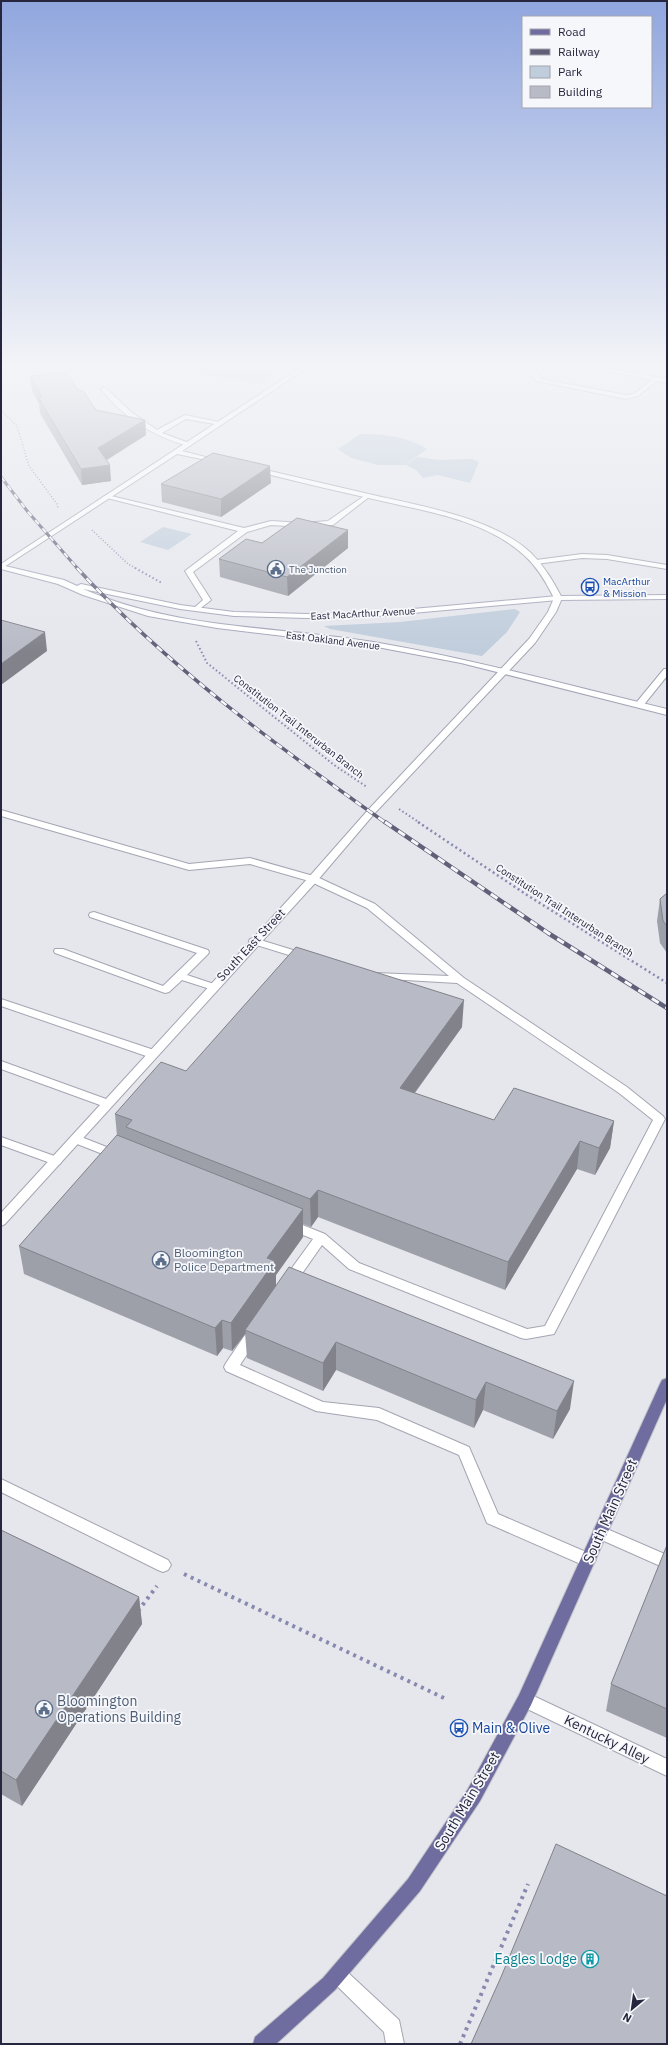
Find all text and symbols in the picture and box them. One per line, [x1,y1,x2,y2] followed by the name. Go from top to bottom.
[522,16,652,108] legend
[558,24,586,39] text: Road
[558,44,600,59] text: Railway
[558,64,583,79] text: Park
[558,84,603,99] text: Building
[266,559,286,579] public building icon: The Junction
[289,563,347,576] place label: The Junction
[603,575,651,600] place label: MacArthur & Mission
[580,577,600,597] bus stop icon: MacArthur & Mission
[310,604,416,623] street label: East MacArthur Avenue
[285,628,381,653] street label: East Oakland Avenue
[231,671,366,781] street label: Constitution Trail Interurban Branch
[493,861,636,960] street label: Constitution Trail Interurban Branch
[213,905,288,984] street label: South East Street
[174,1245,274,1274] place label: Bloomington Police Department
[151,1250,171,1270] public building icon: Bloomington Police Department
[579,1456,641,1566] street label: South Main Street
[57,1692,182,1726] place label: Bloomington Operations Building
[34,1699,54,1719] public building icon: Bloomington Operations Building
[561,1711,653,1767] street label: Kentucky Alley
[449,1718,469,1738] bus stop icon: Main & Olive
[472,1719,551,1737] place label: Main & Olive
[430,1748,504,1854] street label: South Main Street
[580,1949,600,1969] building icon: Eagles Lodge
[495,1950,577,1968] place label: Eagles Lodge
[612,1989,652,2029] north arrow
[620,2010,634,2026] text: N

